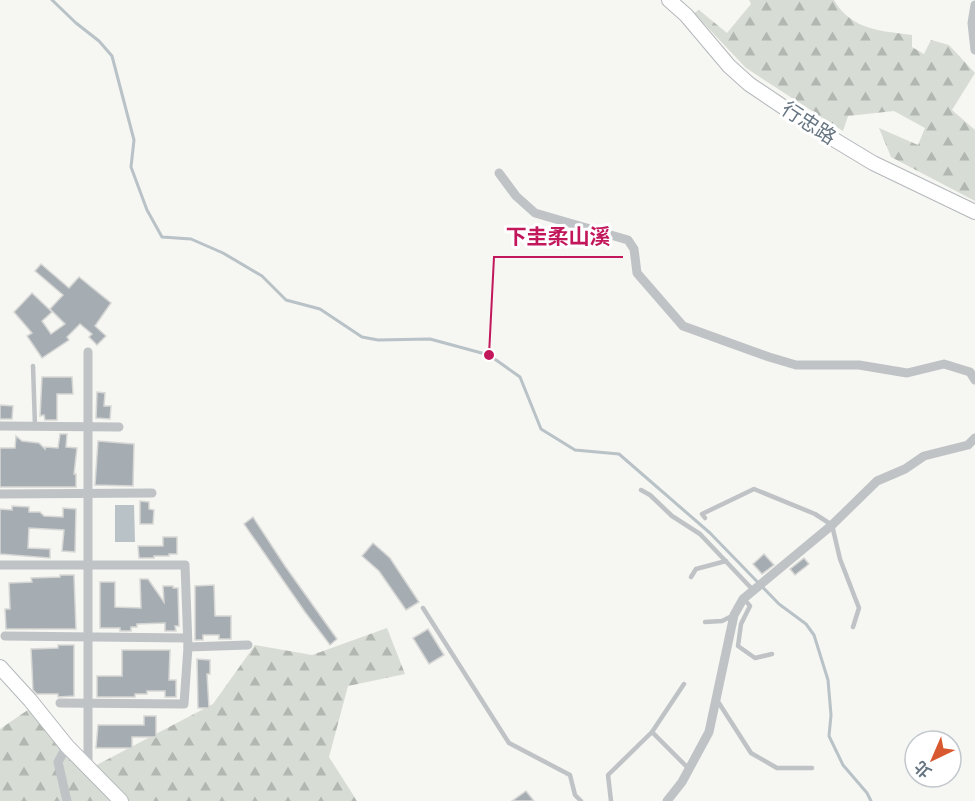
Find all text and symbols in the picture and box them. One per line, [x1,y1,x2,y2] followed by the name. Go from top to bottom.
[777,97,841,149] street label: 行忠路
[494,218,623,257] callout: 下圭柔山溪
[506,224,611,249] text: 下圭柔山溪
[903,729,963,789] north arrow
[911,757,935,782] text: 北

